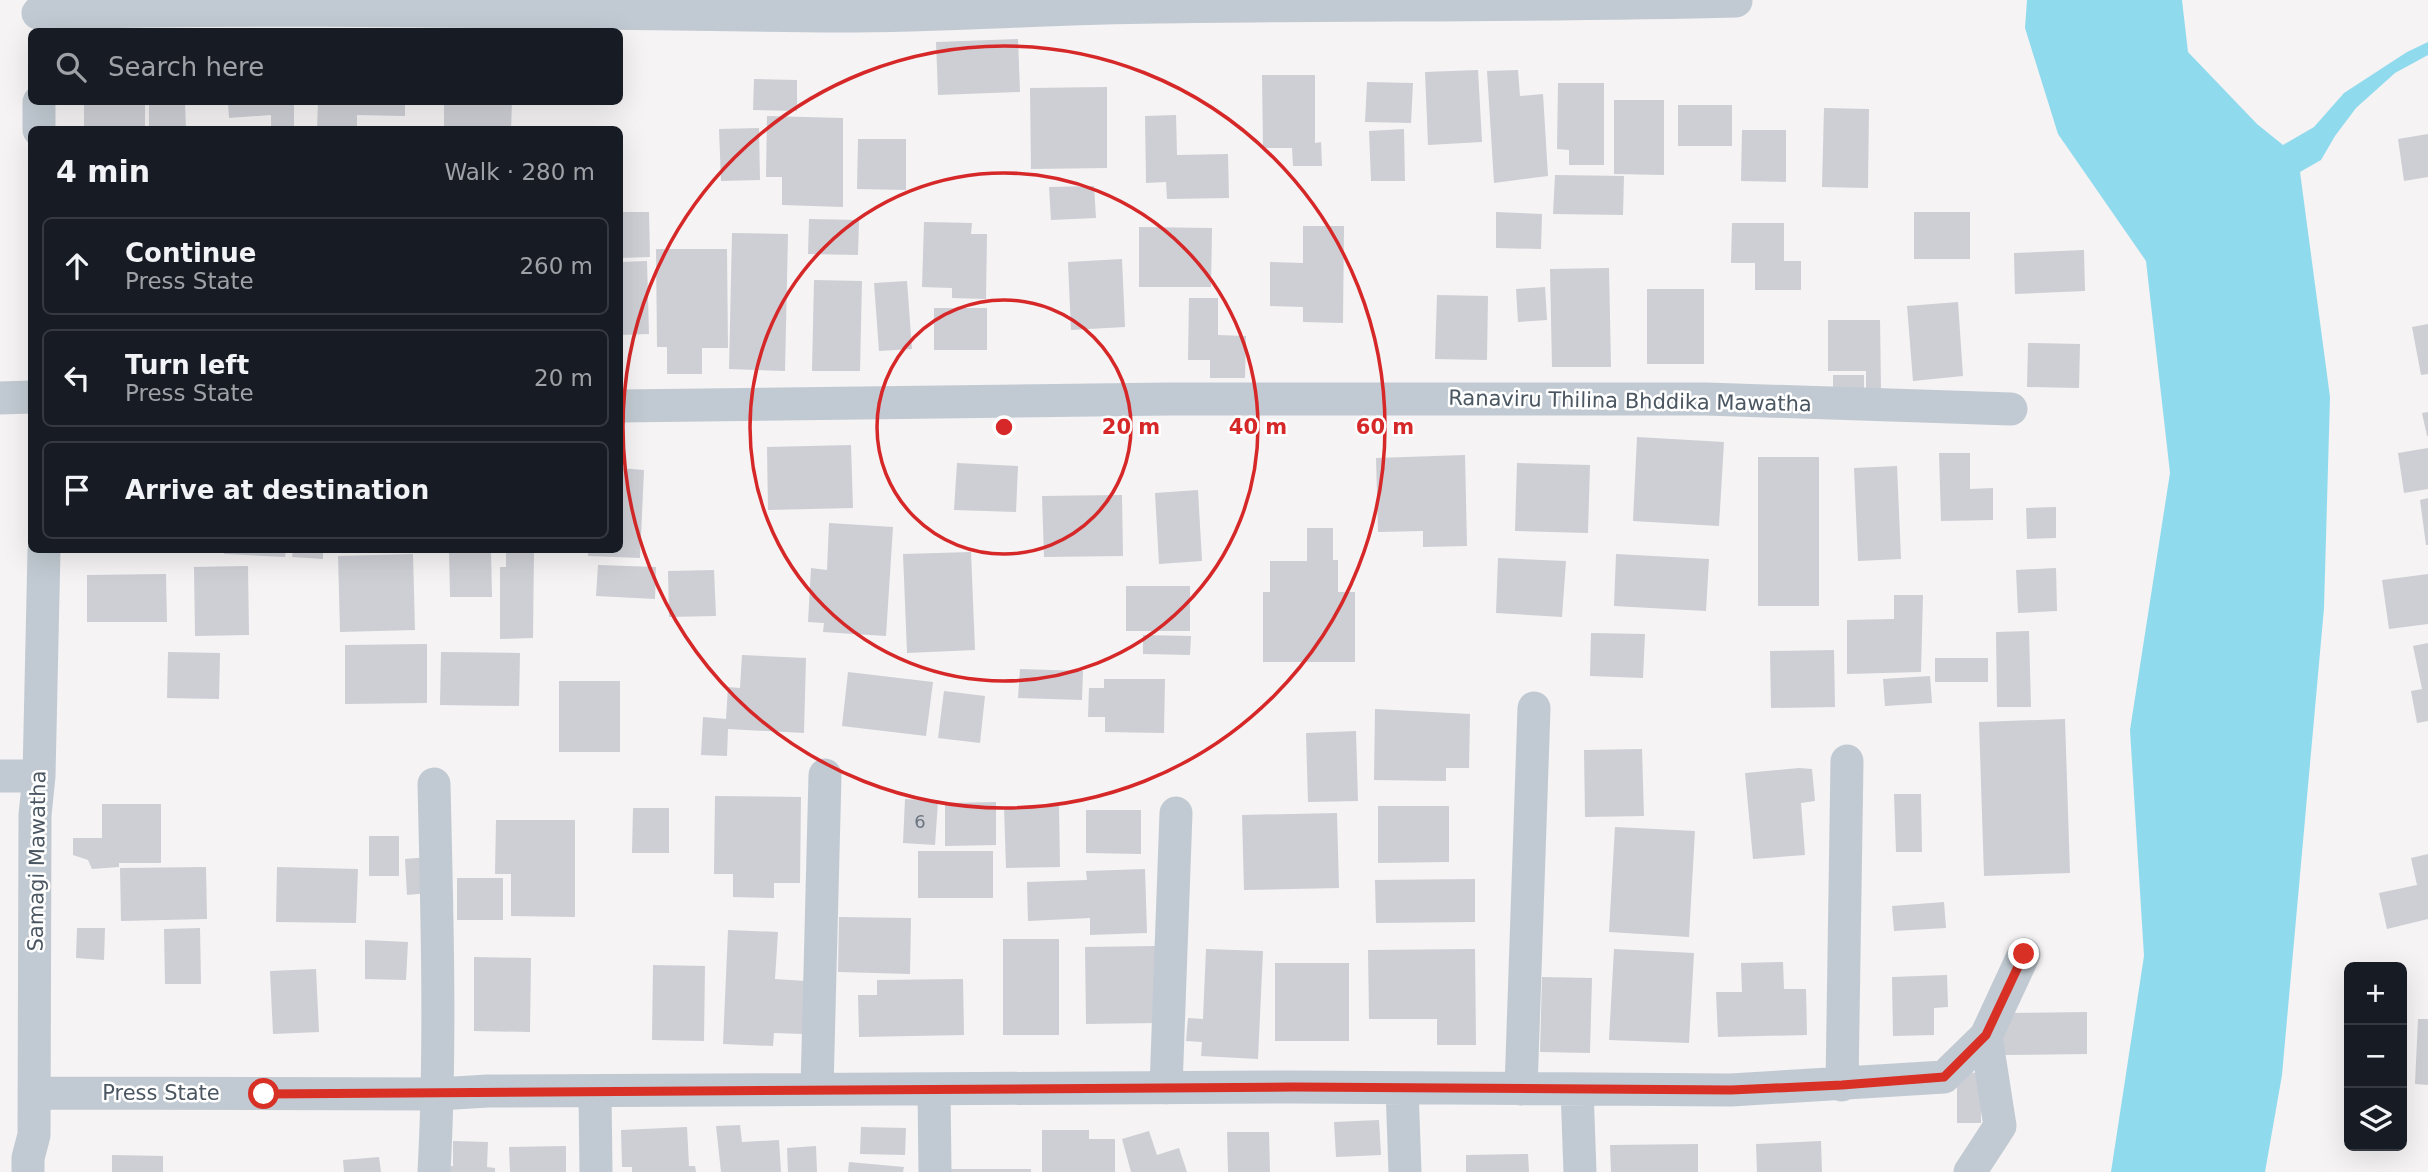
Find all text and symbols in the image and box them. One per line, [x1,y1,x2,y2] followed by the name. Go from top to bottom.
[28,28,623,105] search box
[52,48,90,86] icon: search
[108,52,264,82] text: Search here
[56,154,150,189] text: 4 min
[444,159,595,185] text: Walk · 280 m
[125,238,256,268] text: Continue
[58,247,96,285] icon: ahead
[519,253,593,279] text: 260 m
[125,268,254,294] text: Press State
[125,350,249,380] text: Turn left
[58,359,96,397] icon: left
[534,365,593,391] text: 20 m
[125,380,254,406] text: Press State
[1448,386,1812,416] street label: Ranaviru Thilina Bhddika Mawatha
[992,415,1016,439] centre of rings
[1102,415,1160,439] text: 20 m
[1229,415,1287,439] text: 40 m
[1356,415,1414,439] text: 60 m
[58,471,96,509] icon: arrive
[125,475,429,505] text: Arrive at destination
[23,770,51,952] street label: Samagi Mawatha
[914,811,926,832] house number: 6
[2008,938,2039,969] route end
[2344,962,2407,1151] map controls
[2344,962,2407,1025] button: +
[2344,1025,2407,1088] button: −
[248,1078,279,1109] route start
[102,1081,220,1105] street label: Press State
[2344,1088,2407,1151] button: layers

